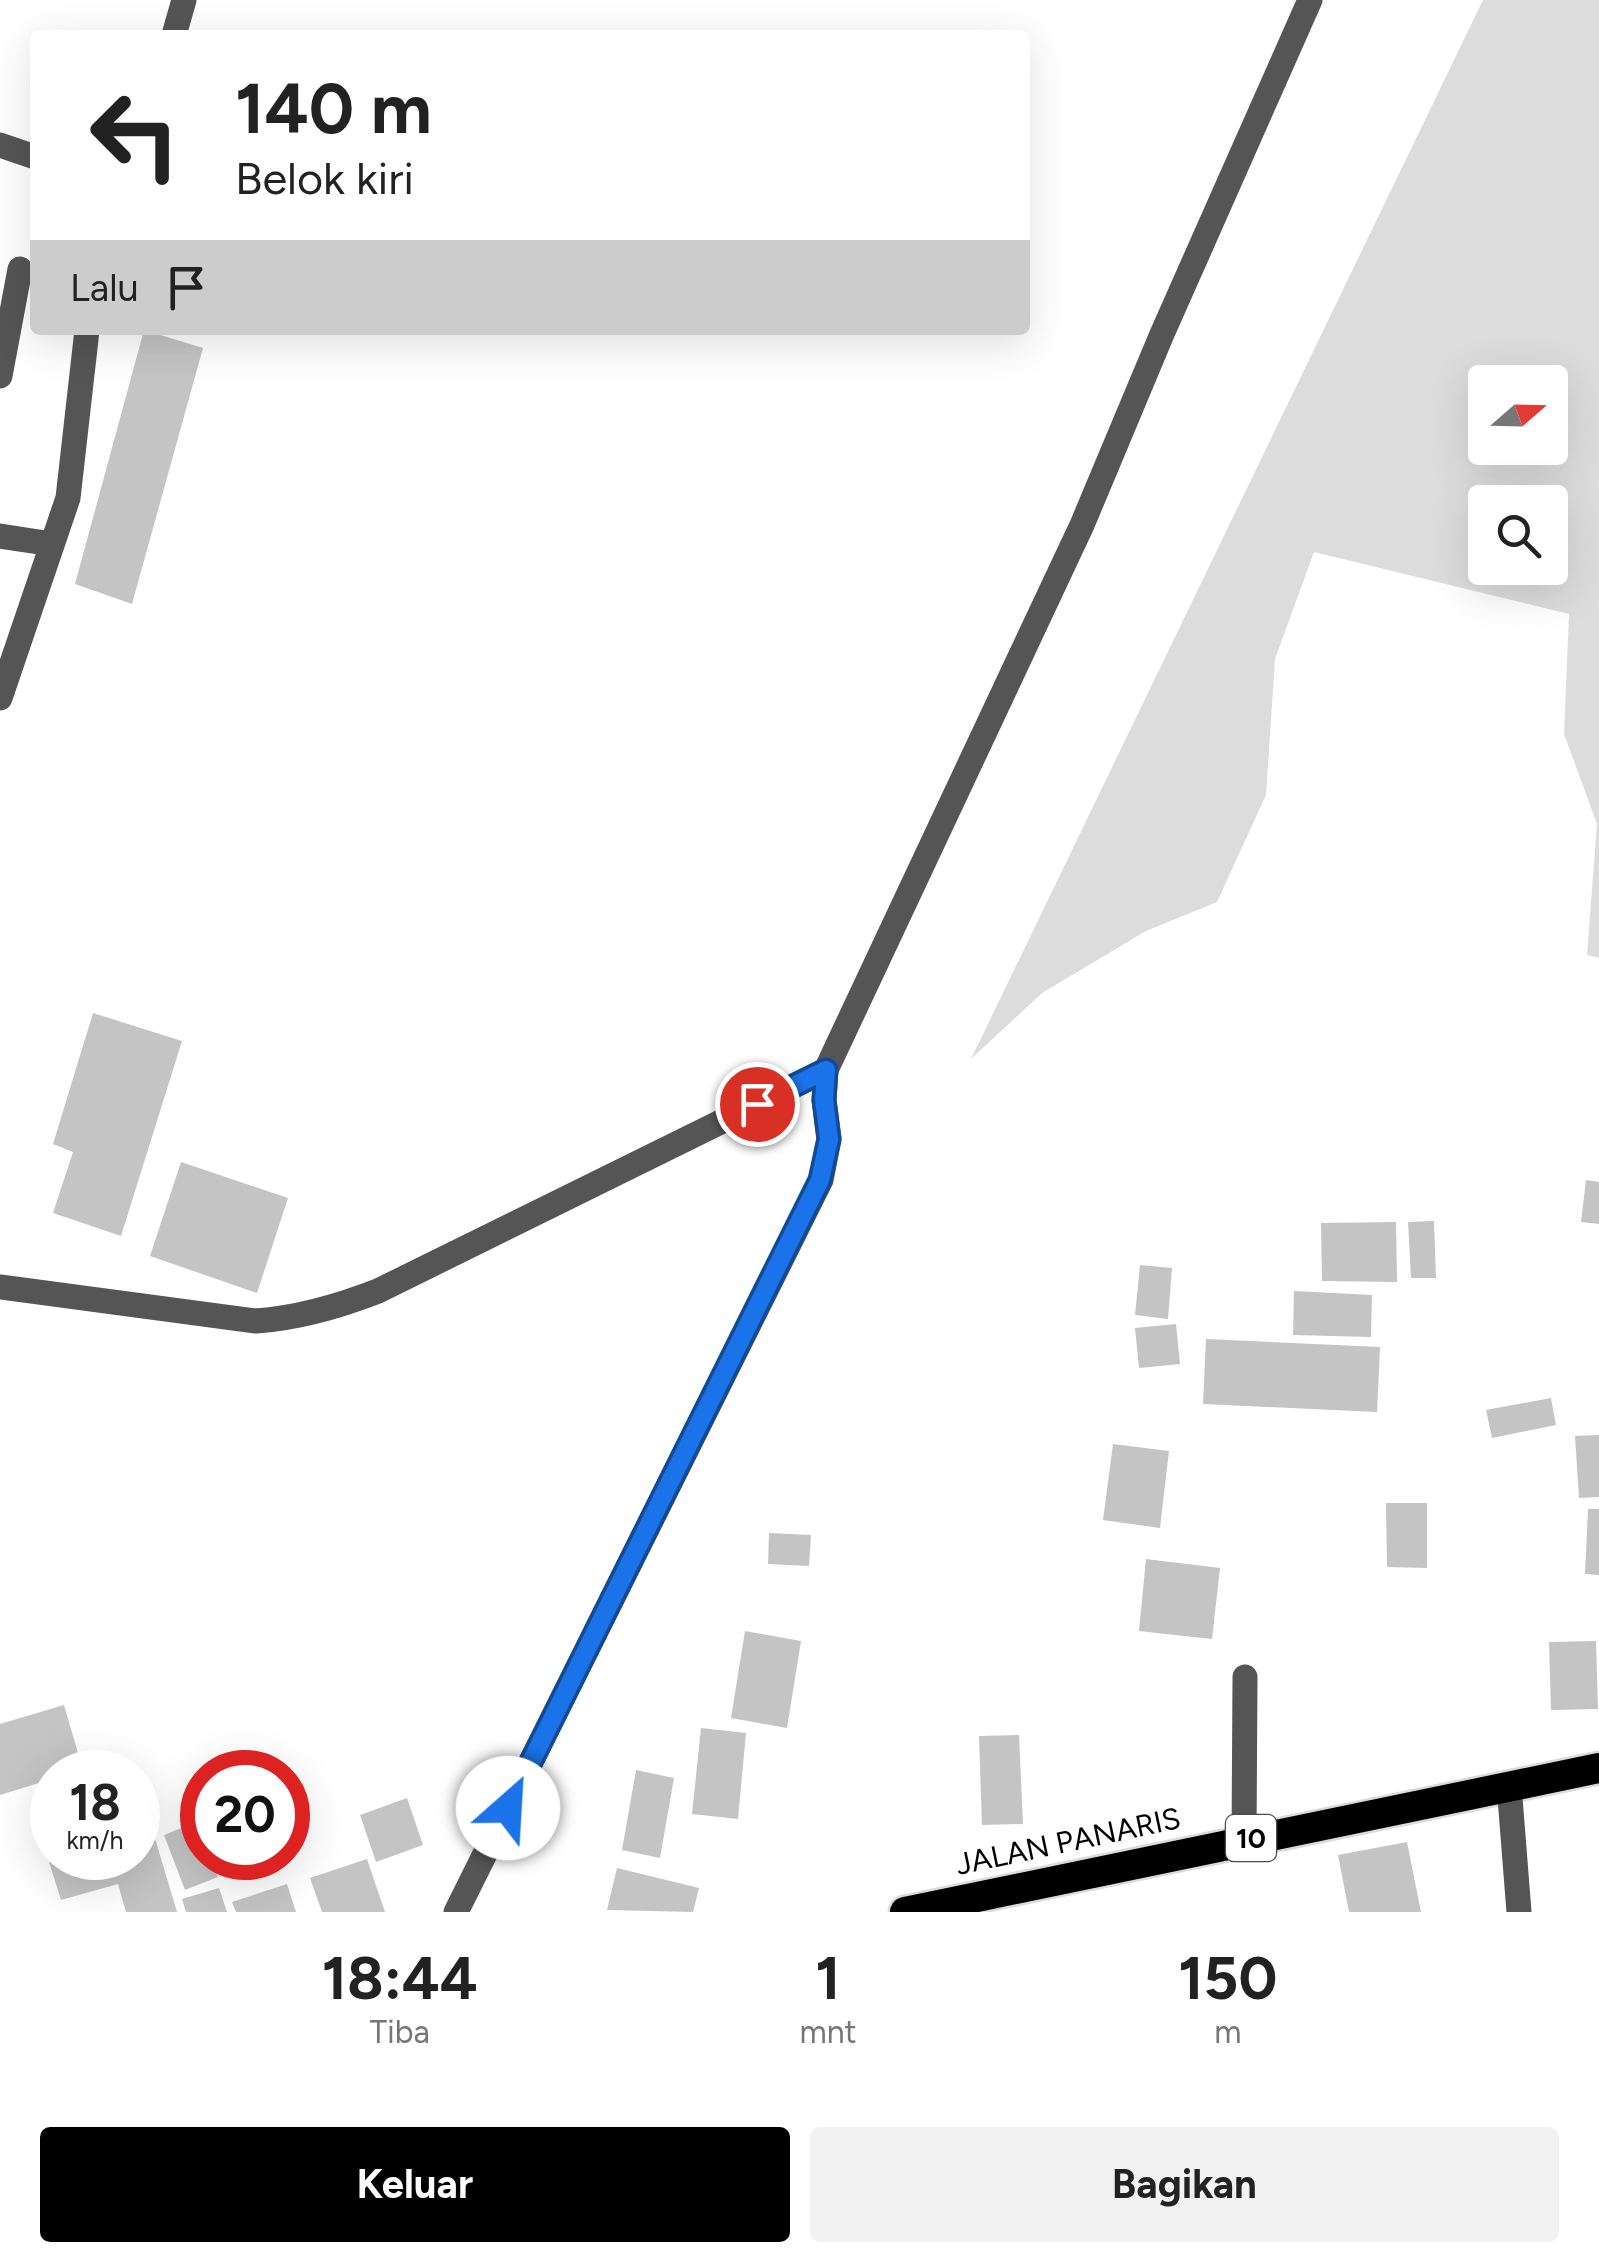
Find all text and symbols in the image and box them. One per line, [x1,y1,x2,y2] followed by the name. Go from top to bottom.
[235,66,432,151] text: 140 m
[70,70,200,200] icon: left
[235,151,414,205] text: Belok kiri
[159,260,214,315] icon: arrive
[70,265,139,311] text: Lalu
[1468,365,1568,465] north arrow
[1468,365,1568,585] map controls
[1468,485,1568,585] button: search
[715,1062,800,1147] pin
[730,1077,785,1132] icon: arrive
[180,1750,310,1880] speed limit sign: 20
[456,1756,560,1860] position arrow
[69,1772,121,1833] text: 18
[952,1799,1184,1883] street label: JALAN PANARIS
[1226,1815,1276,1861] road number: 10
[66,1825,124,1855] text: km/h
[322,1942,478,2014] text: 18:44
[815,1942,841,2014] text: 1
[1178,1942,1277,2014] text: 150
[370,2013,430,2051] text: Tiba
[799,2013,857,2051] text: mnt
[1214,2013,1241,2051] text: m
[40,2127,790,2242] button: Keluar
[810,2127,1559,2242] button: Bagikan

